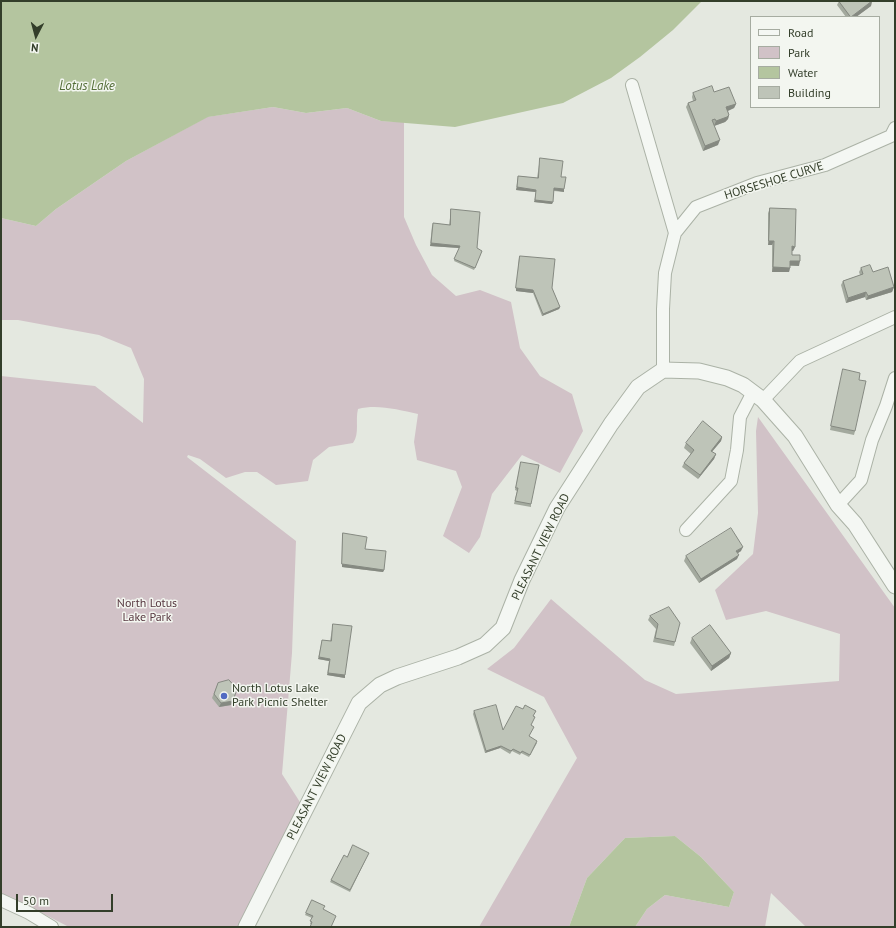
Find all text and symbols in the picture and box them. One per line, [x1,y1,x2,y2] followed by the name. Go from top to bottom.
[16,16,56,56] north arrow
[750,16,880,108] legend
[788,25,813,40] text: Road
[30,41,39,55] text: N
[788,45,810,60] text: Park
[788,65,818,80] text: Water
[59,78,115,94] water label: Lotus Lake
[788,85,831,100] text: Building
[723,159,825,203] street label: HORSESHOE CURVE
[509,491,573,603] street label: PLEASANT VIEW ROAD
[117,597,177,625] park label: North Lotus Lake Park
[232,682,328,710] place label: North Lotus Lake Park Picnic Shelter
[219,691,229,701] marker: North Lotus Lake Park Picnic Shelter
[284,732,350,842] street label: PLEASANT VIEW ROAD
[18,886,115,912] scale bar
[23,893,49,908] text: 50 m

